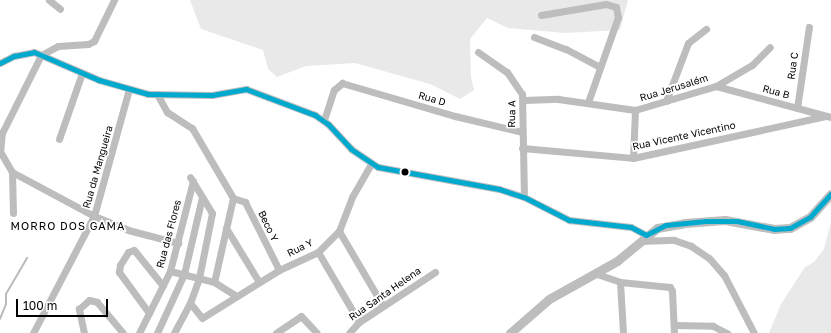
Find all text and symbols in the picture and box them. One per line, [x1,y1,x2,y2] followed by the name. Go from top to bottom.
[785,51,801,81] street label: Rua C
[638,72,710,104] street label: Rua Jerusalém
[761,83,791,101] street label: Rua B
[417,89,447,109] street label: Rua D
[506,100,518,128] street label: Rua A
[631,119,737,153] street label: Rua Vicente Vicentino
[80,124,116,210] street label: Rua da Mangueira
[400,167,410,177] unlabelled marker
[154,198,184,270] street label: Rua das Flores
[255,209,281,243] street label: Beco Y
[11,219,125,233] district label: MORRO DOS GAMA
[285,237,315,259] street label: Rua Y
[347,265,423,323] street label: Rua Santa Helena
[18,291,110,317] scale bar
[23,298,57,313] text: 100 m

